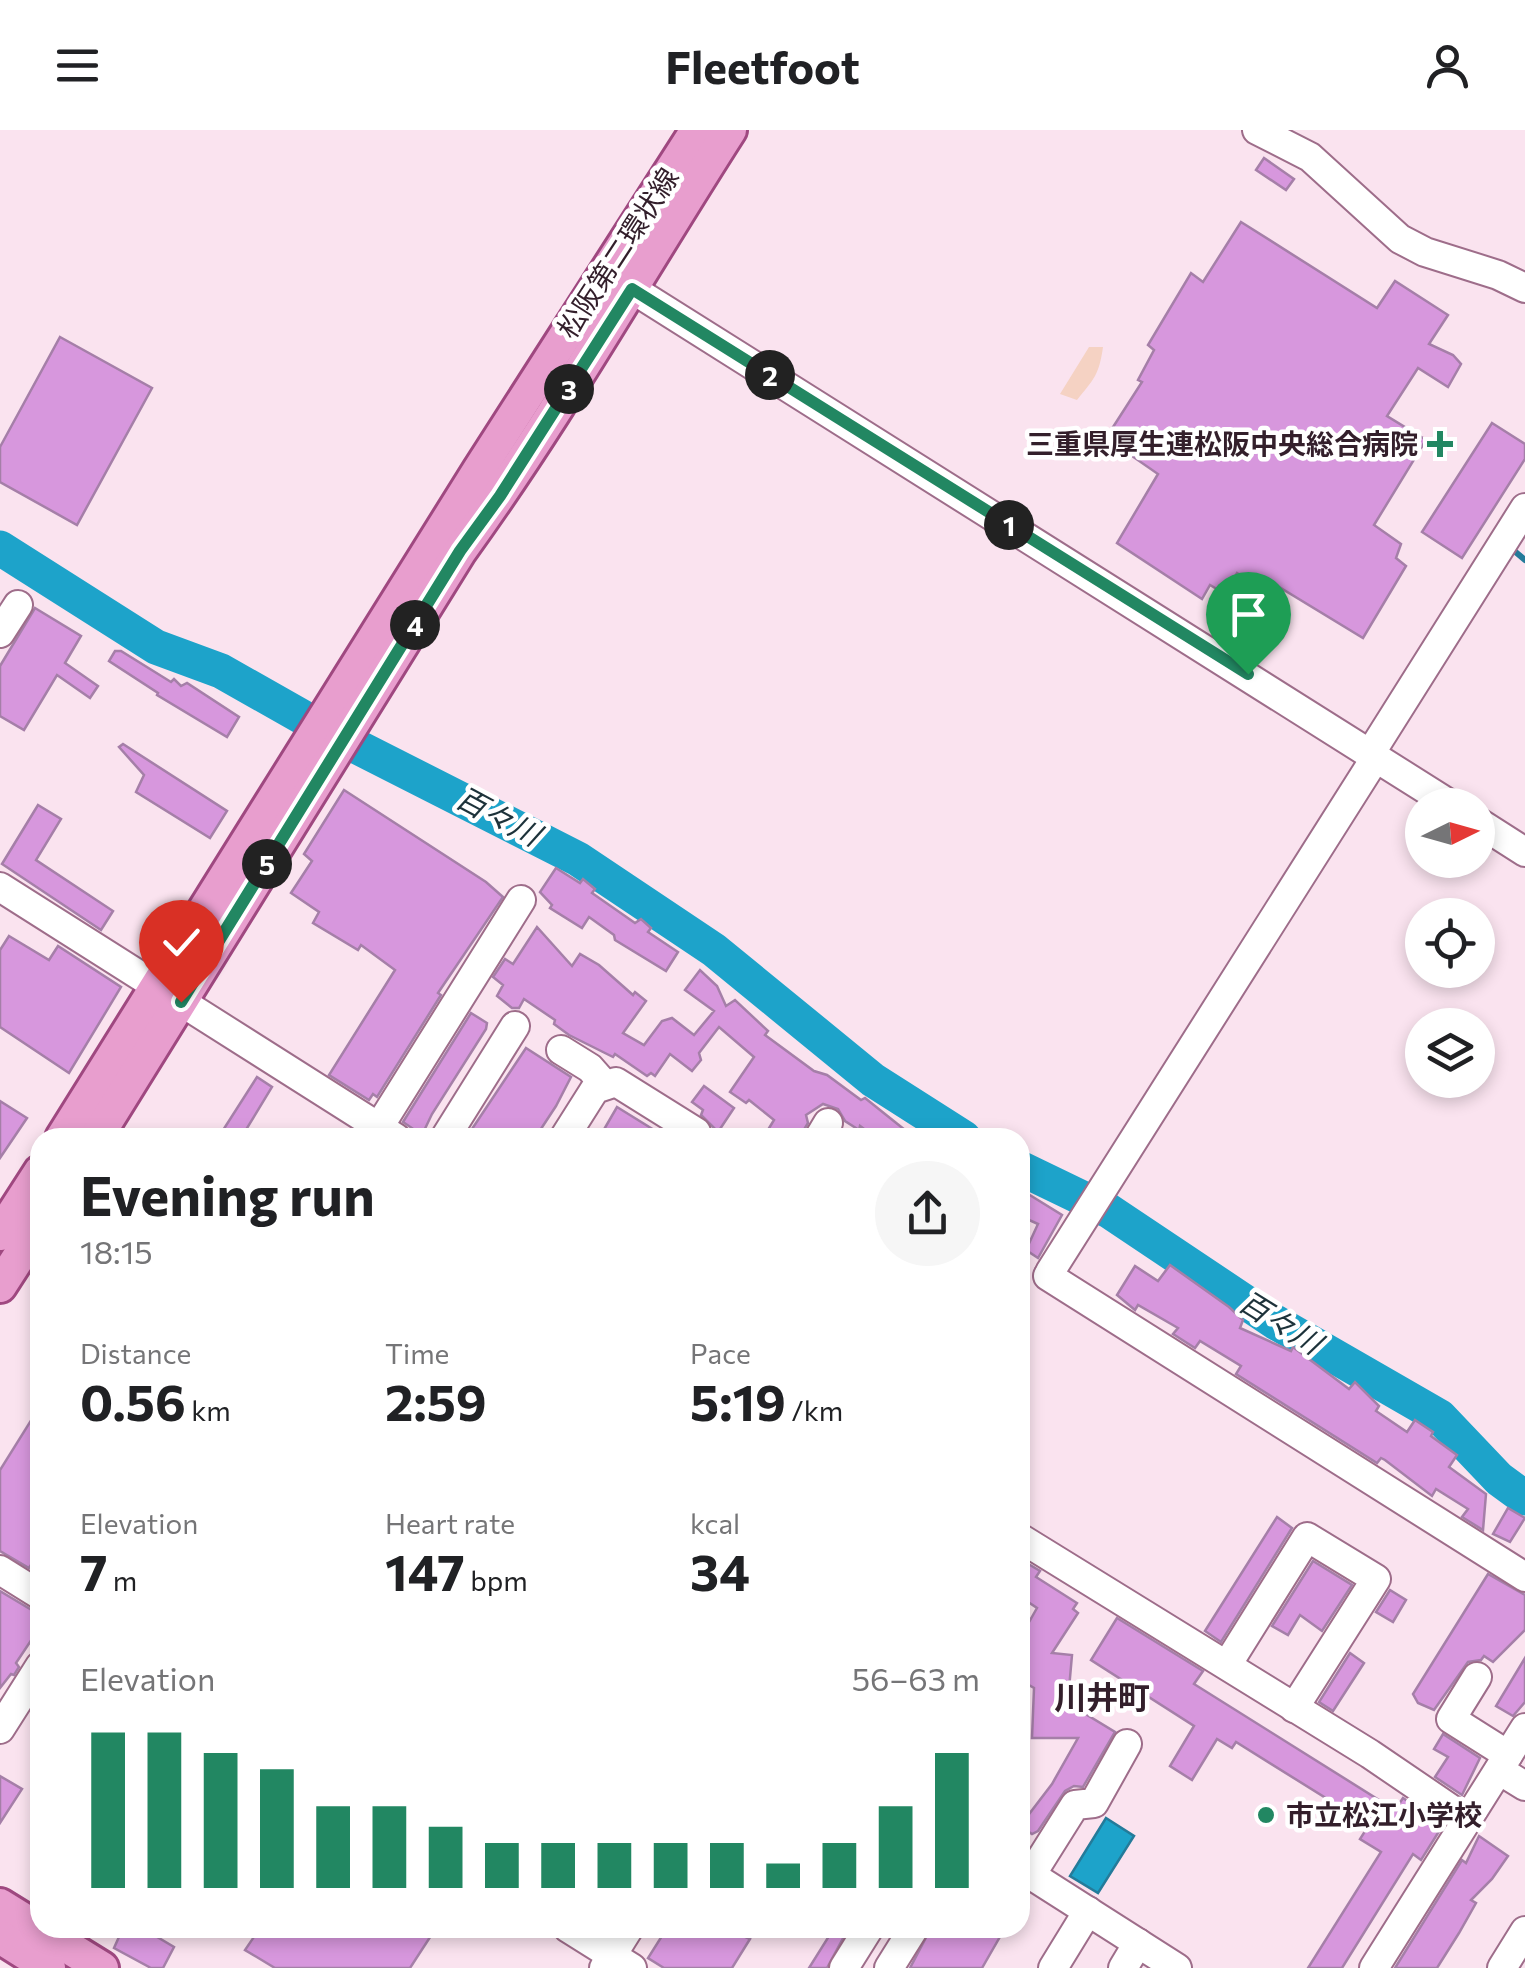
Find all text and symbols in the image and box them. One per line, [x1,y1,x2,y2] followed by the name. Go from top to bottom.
[50,38,105,93] icon: menu
[665,38,860,93] text: Fleetfoot
[1420,38,1475,93] icon: person
[550,161,685,344] street label: 松阪第二環状線
[745,350,795,400] pin: 2
[762,358,778,392] text: 2
[544,364,594,414] pin: 3
[561,372,577,406] text: 3
[1026,426,1418,460] place label: 三重県厚生連松阪中央総合病院
[1427,431,1453,457] marker: 三重県厚生連松阪中央総合病院
[984,500,1034,550] pin: 1
[1003,508,1015,542] text: 1
[1206,572,1291,675] pin
[1221,587,1276,642] icon: arrive
[390,600,440,650] pin: 4
[406,608,424,642] text: 4
[451,777,550,854] water label: 百々川
[1405,788,1495,878] north arrow
[1405,788,1495,1098] map controls
[242,839,292,889] pin: 5
[259,847,275,881] text: 5
[1405,898,1495,988] button: locate
[139,900,224,1003] pin
[154,915,209,970] icon: check
[1405,1008,1495,1098] button: layers
[80,1160,375,1227] text: Evening run
[875,1161,980,1266] button: share
[80,1231,153,1271] text: 18:15
[1233,1281,1332,1362] water label: 百々川
[80,1336,191,1370] text: Distance
[385,1336,449,1370] text: Time
[690,1336,751,1370] text: Pace
[80,1370,186,1431] text: 0.56
[385,1370,487,1431] text: 2:59
[690,1370,786,1431] text: 5:19
[186,1393,231,1427] text: km
[786,1393,843,1427] text: /km
[80,1506,198,1540] text: Elevation
[385,1506,515,1540] text: Heart rate
[690,1506,740,1540] text: kcal
[80,1540,107,1601] text: 7
[385,1540,465,1601] text: 147
[690,1540,750,1601] text: 34
[107,1563,137,1597] text: m
[465,1563,528,1597] text: bpm
[80,1658,215,1698] text: Elevation
[852,1658,980,1698] text: 56–63 m
[1054,1676,1150,1716] district label: 川井町
[1286,1797,1482,1831] place label: 市立松江小学校
[1255,1804,1277,1826] marker: 市立松江小学校

